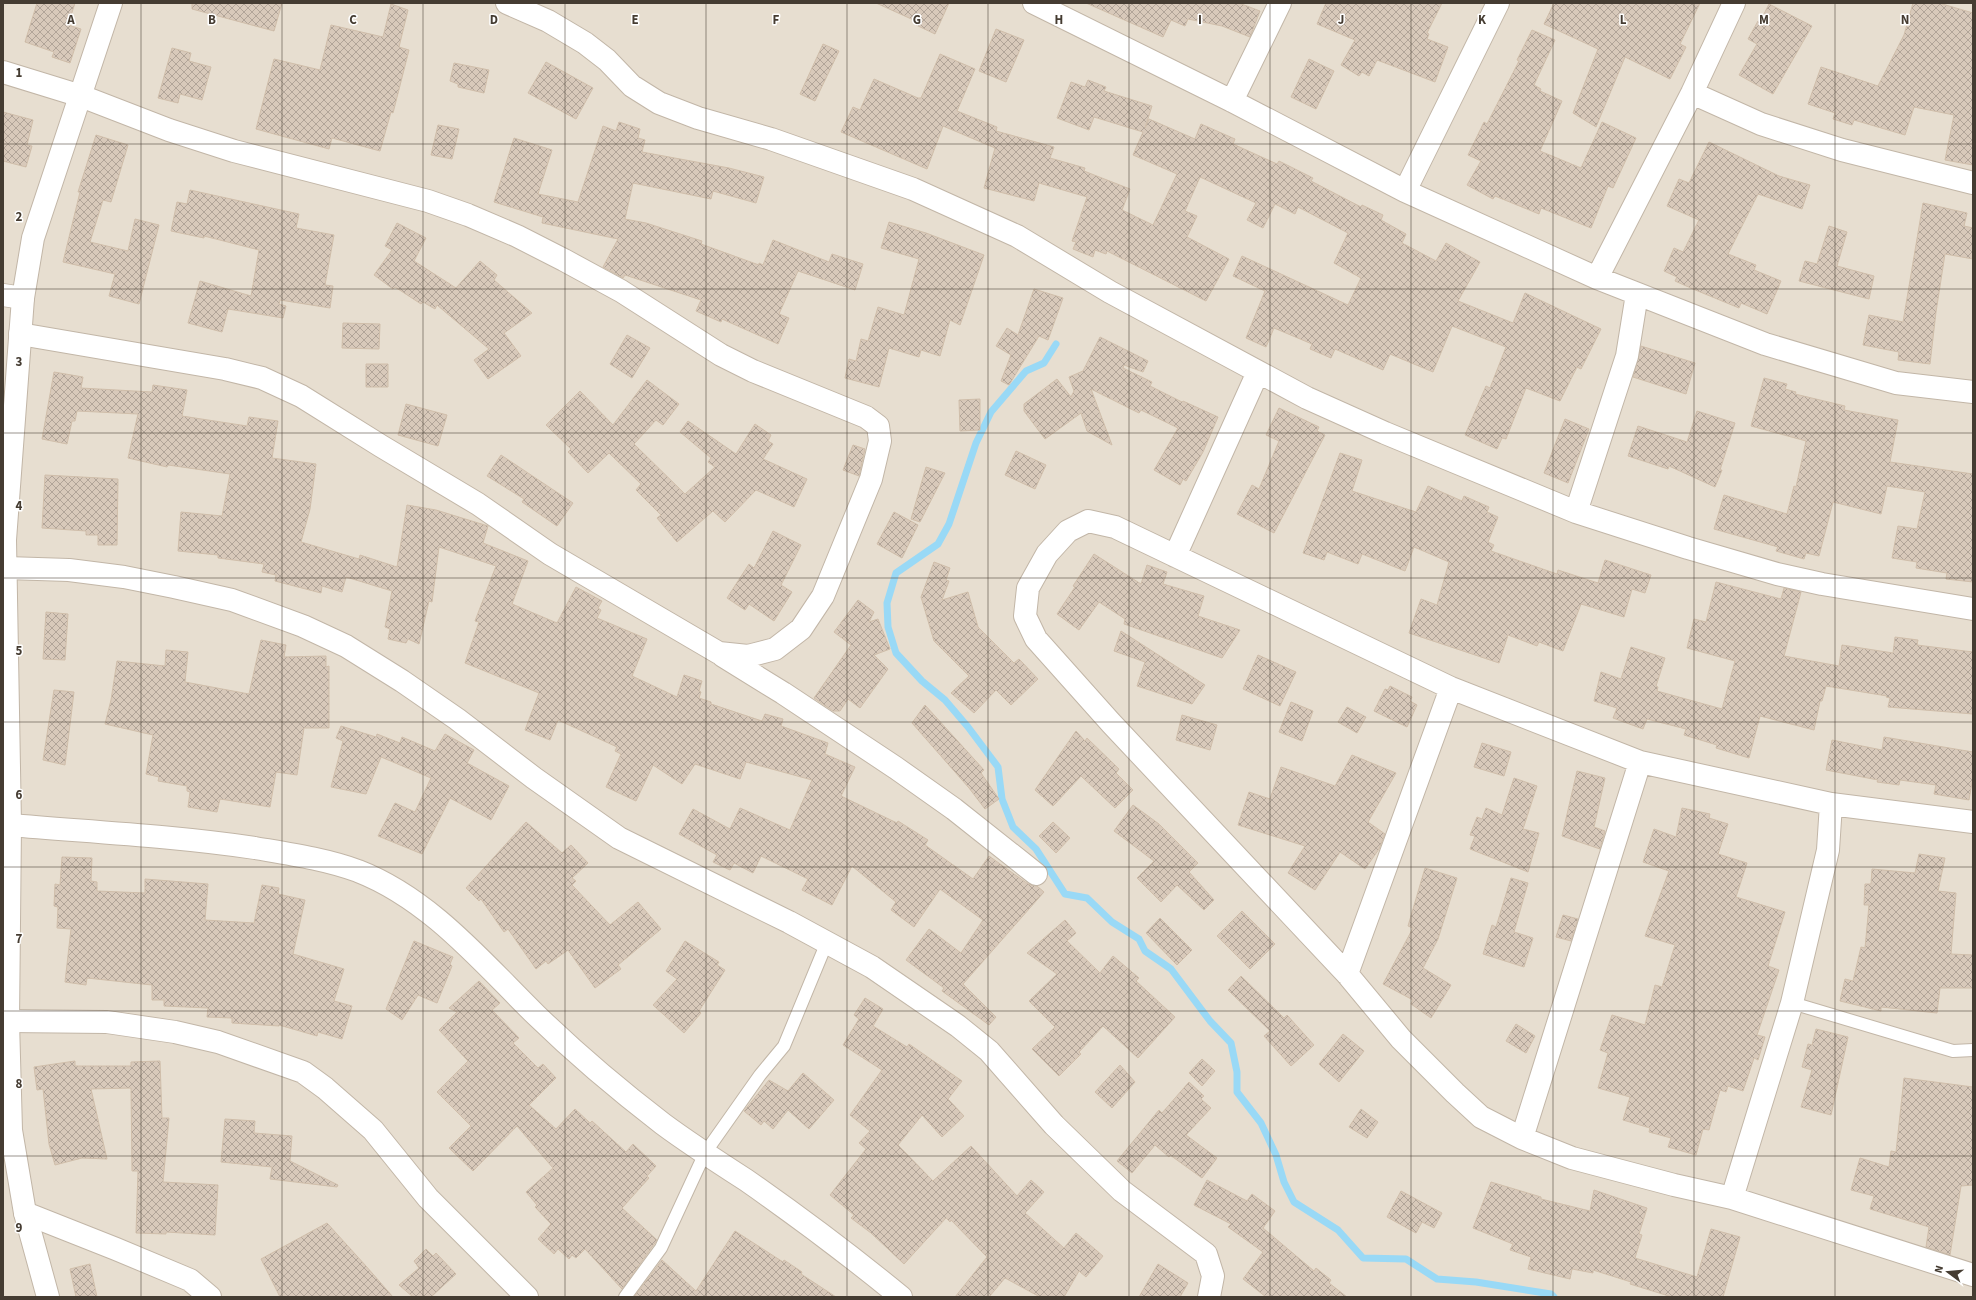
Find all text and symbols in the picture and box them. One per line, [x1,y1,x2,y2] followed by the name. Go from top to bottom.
[66,11,75,29] text: A
[208,11,216,29] text: B
[349,11,357,29] text: C
[490,11,498,29] text: D
[631,11,639,29] text: E
[773,11,780,29] text: F
[913,11,921,29] text: G
[1055,11,1063,29] text: H
[1198,11,1202,29] text: I
[1338,11,1344,29] text: J
[1478,11,1487,29] text: K
[1620,11,1627,29] text: L
[1759,11,1769,29] text: M
[1901,11,1909,29] text: N
[16,64,23,82] text: 1
[16,208,23,226] text: 2
[16,353,23,371] text: 3
[16,497,23,515] text: 4
[16,642,23,660] text: 5
[16,786,23,804] text: 6
[16,930,23,948] text: 7
[16,1075,23,1093] text: 8
[16,1219,23,1237] text: 9
[1928,1252,1968,1292] north arrow
[1931,1264,1947,1275] text: N

